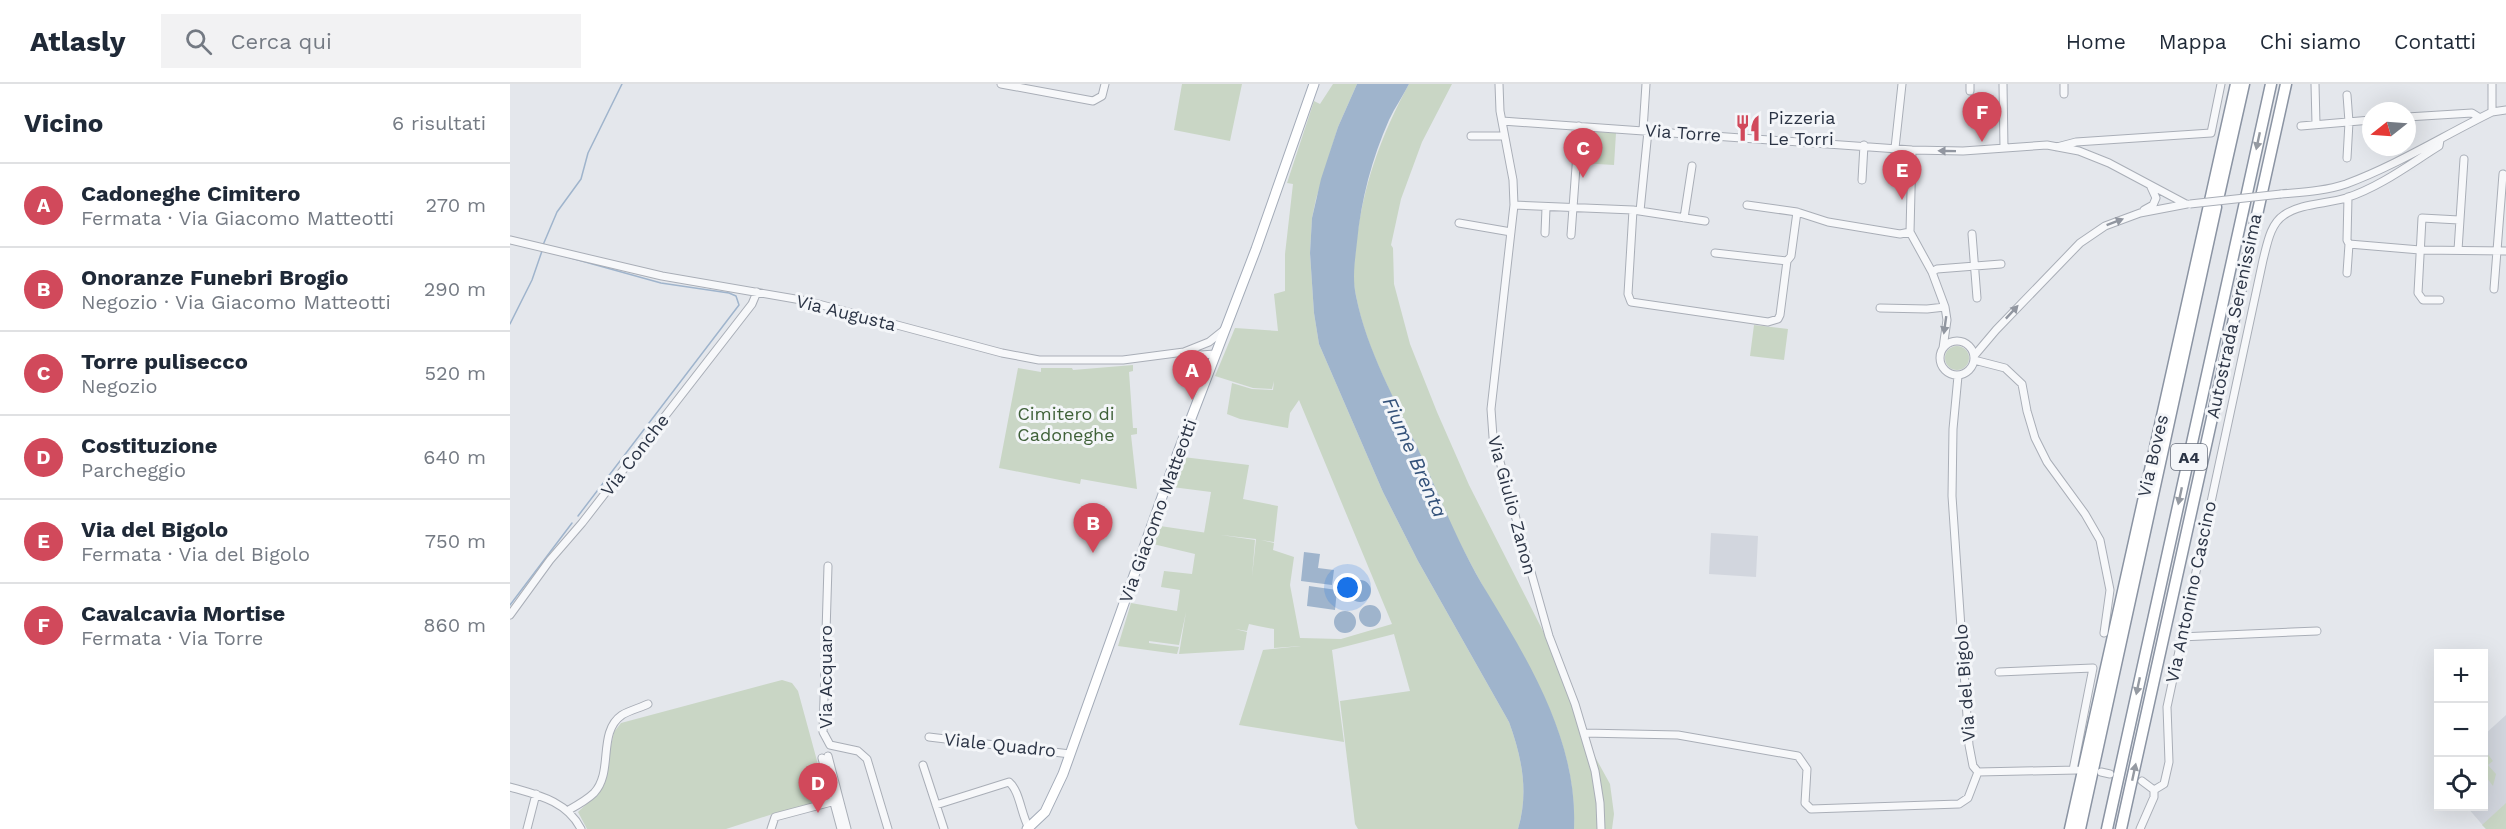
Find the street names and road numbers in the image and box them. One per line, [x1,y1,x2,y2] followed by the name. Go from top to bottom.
[1644,119,1722,146] street label: Via Torre
[2202,211,2266,420] street label: Autostrada Serenissima
[794,290,898,335] street label: Via Augusta
[596,410,673,500] street label: Via Conche
[2133,413,2172,499] street label: Via Boves
[1114,416,1201,606] street label: Via Giacomo Matteotti
[1484,433,1541,577] street label: Via Giulio Zanon
[2171,444,2207,470] road number: A4
[2161,499,2220,685] street label: Via Antonino Cascino
[1950,623,1979,743] street label: Via del Bigolo
[815,625,836,729] street label: Via Acquaro
[943,728,1057,761] street label: Viale Quadro

